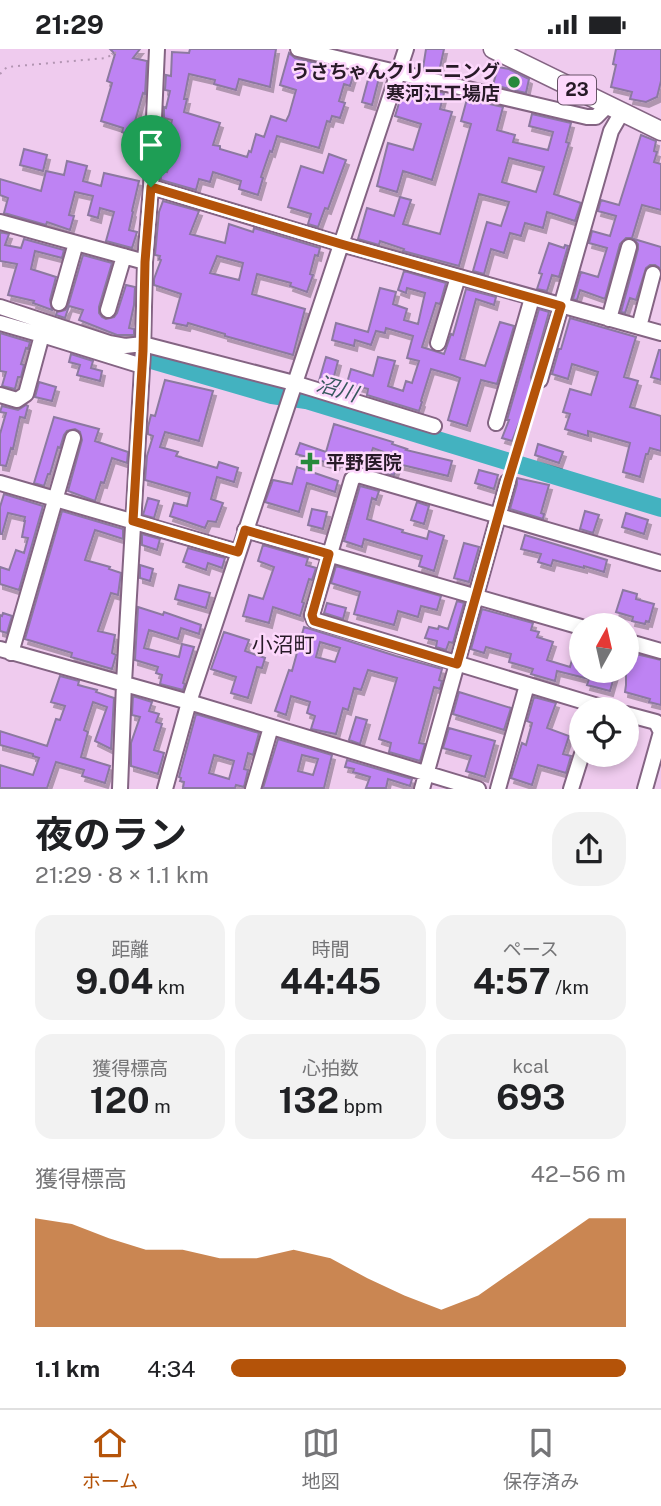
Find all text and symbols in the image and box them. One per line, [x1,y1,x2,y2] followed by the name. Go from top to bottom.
[35,9,104,40] text: 21:29
[291,60,500,104] place label: うさちゃんクリーニング 寒河江工場店
[506,74,522,90] marker: うさちゃんクリーニング 寒河江工場店
[558,75,596,105] road number: 23
[121,115,181,187] pin
[132,126,170,164] icon: arrive
[314,371,363,407] water label: 沼川
[326,451,402,473] place label: 平野医院
[300,452,320,472] marker: 平野医院
[569,613,639,683] north arrow
[569,613,639,767] map controls
[252,632,315,657] district label: 小沼町
[569,697,639,767] button: locate
[35,812,187,857] text: 夜のラン
[552,812,626,886] button: share
[35,861,209,888] text: 21:29 · 8 × 1.1 km
[111,938,149,960] text: 距離
[311,938,350,960] text: 時間
[503,938,559,960] text: ペース
[75,961,153,1002] text: 9.04
[280,961,381,1002] text: 44:45
[473,961,551,1002] text: 4:57
[153,976,185,998] text: km
[551,976,589,998] text: /km
[512,1055,549,1077] text: kcal
[92,1057,168,1079] text: 獲得標高
[302,1057,359,1079] text: 心拍数
[496,1077,565,1118] text: 693
[90,1080,150,1121] text: 120
[278,1080,339,1121] text: 132
[150,1095,171,1117] text: m
[339,1095,383,1117] text: bpm
[531,1160,626,1187] text: 42–56 m
[35,1165,127,1192] text: 獲得標高
[35,1355,100,1382] text: 1.1 km
[147,1355,196,1382] text: 4:34
[82,1424,138,1493] tab: ホーム
[302,1424,340,1493] tab: 地図
[503,1424,579,1493] tab: 保存済み

